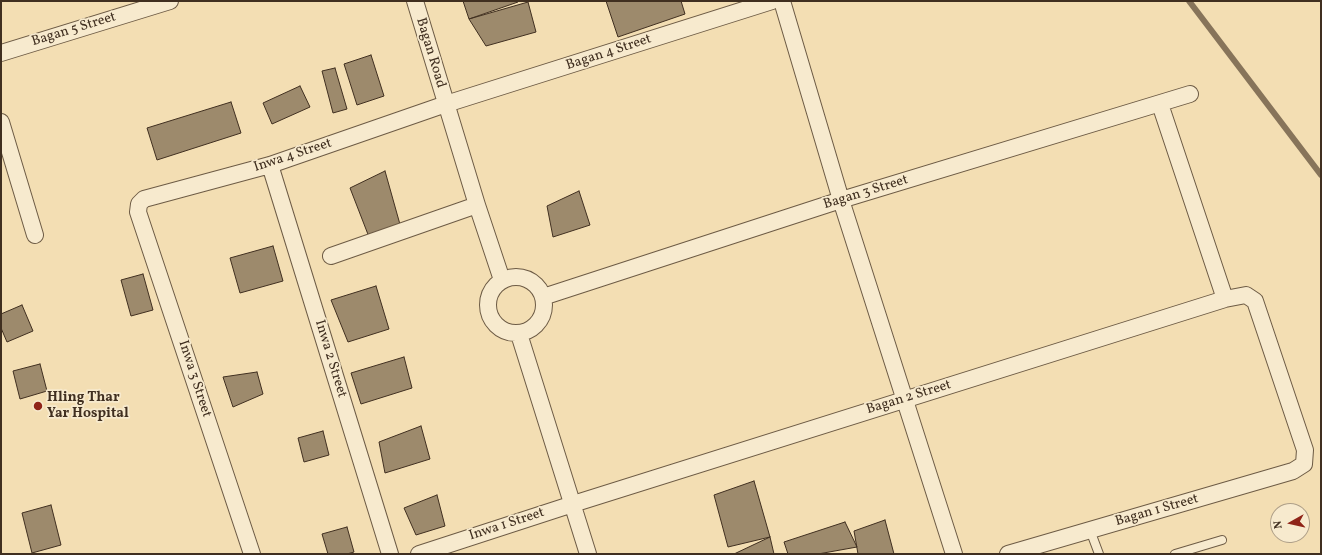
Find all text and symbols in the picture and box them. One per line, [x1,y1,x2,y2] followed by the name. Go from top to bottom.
[30,9,118,51] street label: Bagan 5 Street
[411,16,449,90] street label: Bagan Road
[564,31,654,75] street label: Bagan 4 Street
[252,135,334,177] street label: Inwa 4 Street
[822,172,910,214] street label: Bagan 3 Street
[310,318,350,400] street label: Inwa 2 Street
[174,338,214,420] street label: Inwa 3 Street
[864,377,954,419] street label: Bagan 2 Street
[47,390,129,422] place label: Hling Thar Yar Hospital
[32,400,44,412] marker: Hling Thar Yar Hospital
[1113,491,1201,531] street label: Bagan 1 Street
[1270,503,1310,543] north arrow
[467,505,547,545] street label: Inwa 1 Street
[1271,520,1287,530] text: N

